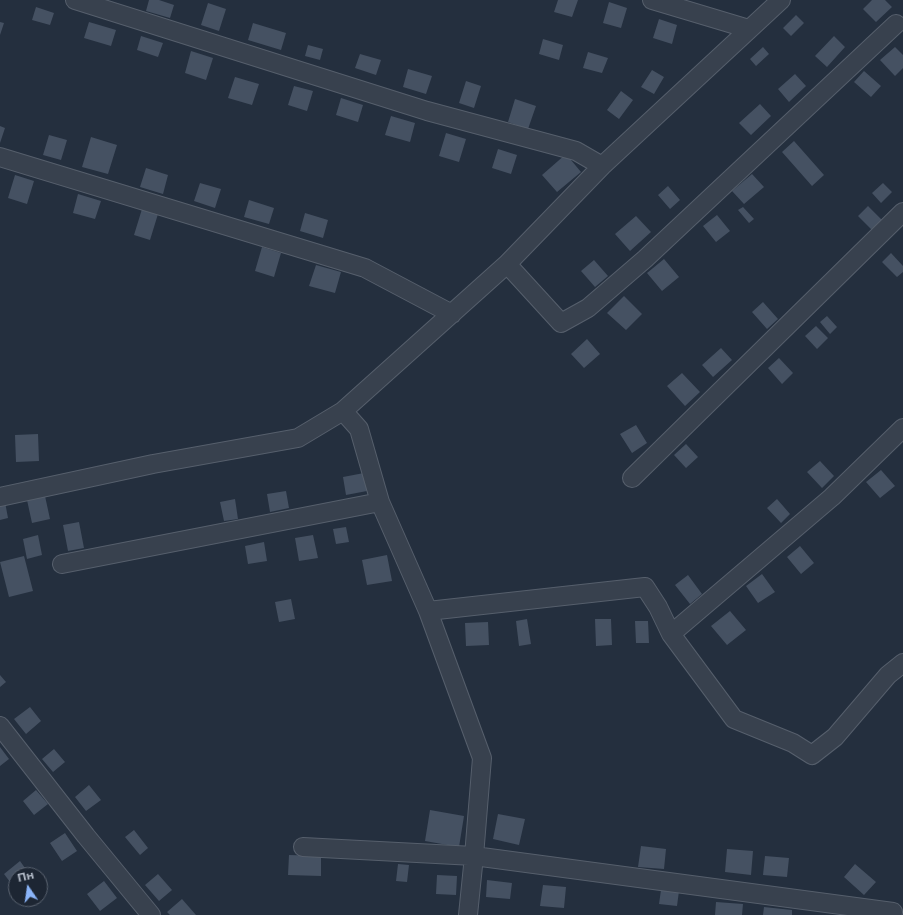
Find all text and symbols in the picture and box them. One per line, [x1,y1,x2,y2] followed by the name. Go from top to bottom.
[8,867,48,907] north arrow
[16,868,35,885] text: Пн

